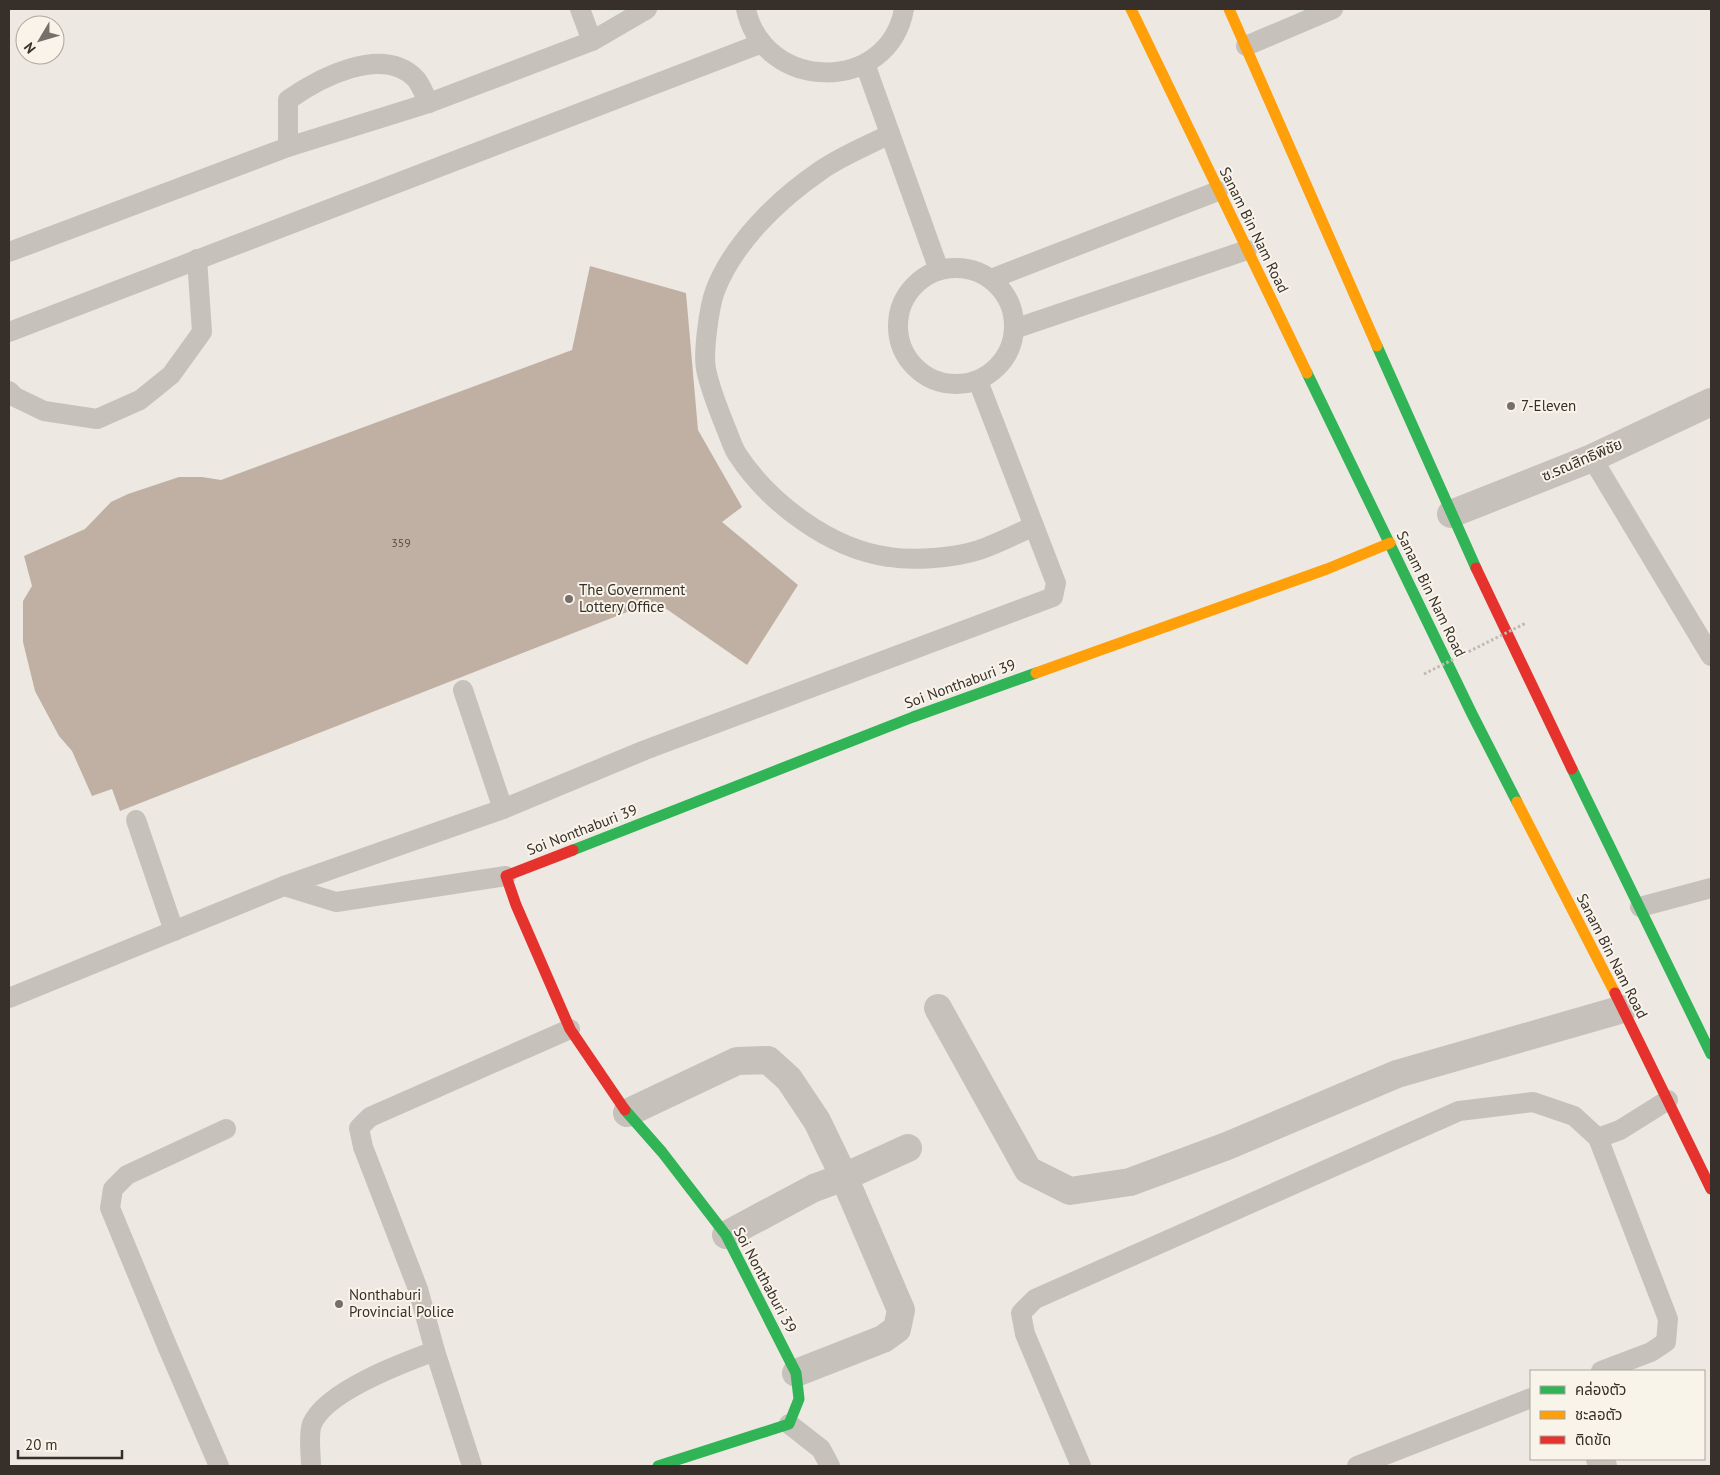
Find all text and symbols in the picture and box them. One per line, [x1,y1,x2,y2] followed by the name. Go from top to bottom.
[15,15,65,65] north arrow
[20,39,40,57] text: N
[1216,164,1293,296] street label: Sanam Bin Nam Road
[1521,396,1576,415] place label: 7-Eleven
[1505,400,1517,412] marker: 7-Eleven
[1539,434,1625,485] street label: ซ.รณสิทธิพิชัย
[1393,528,1470,660] street label: Sanam Bin Nam Road
[391,535,411,550] house number: 359
[579,580,685,616] place label: The Government Lottery Office
[563,593,575,605] marker: The Government Lottery Office
[902,655,1018,712] street label: Soi Nonthaburi 39
[524,800,640,859] street label: Soi Nonthaburi 39
[1573,890,1652,1021] street label: Sanam Bin Nam Road
[730,1224,801,1336] street label: Soi Nonthaburi 39
[349,1285,454,1321] place label: Nonthaburi Provincial Police
[333,1298,345,1310] marker: Nonthaburi Provincial Police
[1530,1370,1705,1460] legend
[1575,1380,1626,1399] text: คล่องตัว
[1575,1405,1622,1424] text: ชะลอตัว
[18,1428,121,1460] scale bar
[1575,1430,1611,1449] text: ติดขัด
[25,1435,58,1454] text: 20 m

